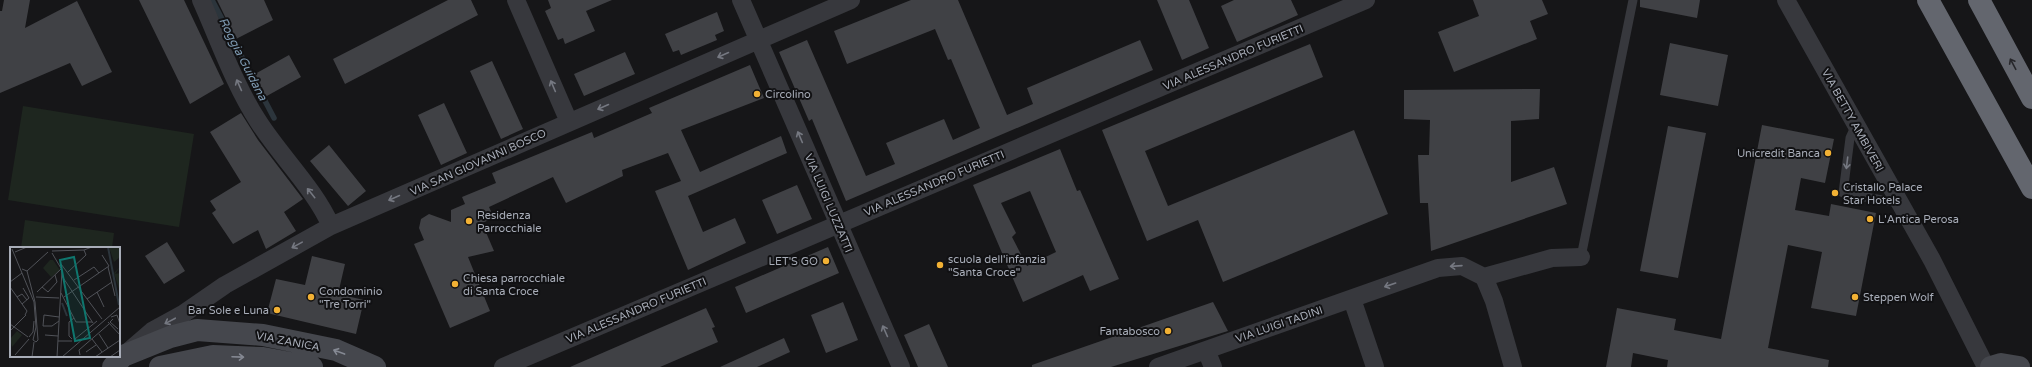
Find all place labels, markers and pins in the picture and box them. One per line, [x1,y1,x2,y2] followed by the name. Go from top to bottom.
[765,88,811,101] place label: Circolino
[752,89,762,99] marker: Circolino
[1737,147,1820,160] place label: Unicredit Banca
[1823,148,1833,158] marker: Unicredit Banca
[1843,181,1922,207] place label: Cristallo Palace Star Hotels
[1830,188,1840,198] marker: Cristallo Palace Star Hotels
[477,209,542,235] place label: Residenza Parrocchiale
[1878,213,1959,226] place label: L'Antica Perosa
[1865,214,1875,224] marker: L'Antica Perosa
[464,216,474,226] marker: Residenza Parrocchiale
[948,253,1046,279] place label: scuola dell'infanzia "Santa Croce"
[769,255,818,268] place label: LET'S GO
[821,256,831,266] marker: LET'S GO
[935,260,945,270] marker: scuola dell'infanzia "Santa Croce"
[463,272,565,298] place label: Chiesa parrocchiale di Santa Croce
[450,279,460,289] marker: Chiesa parrocchiale di Santa Croce
[319,285,383,311] place label: Condominio "Tre Torri"
[1863,291,1935,304] place label: Steppen Wolf
[306,292,316,302] marker: Condominio "Tre Torri"
[1850,292,1860,302] marker: Steppen Wolf
[188,304,269,317] place label: Bar Sole e Luna
[272,305,282,315] marker: Bar Sole e Luna
[1100,325,1160,338] place label: Fantabosco
[1163,326,1173,336] marker: Fantabosco

